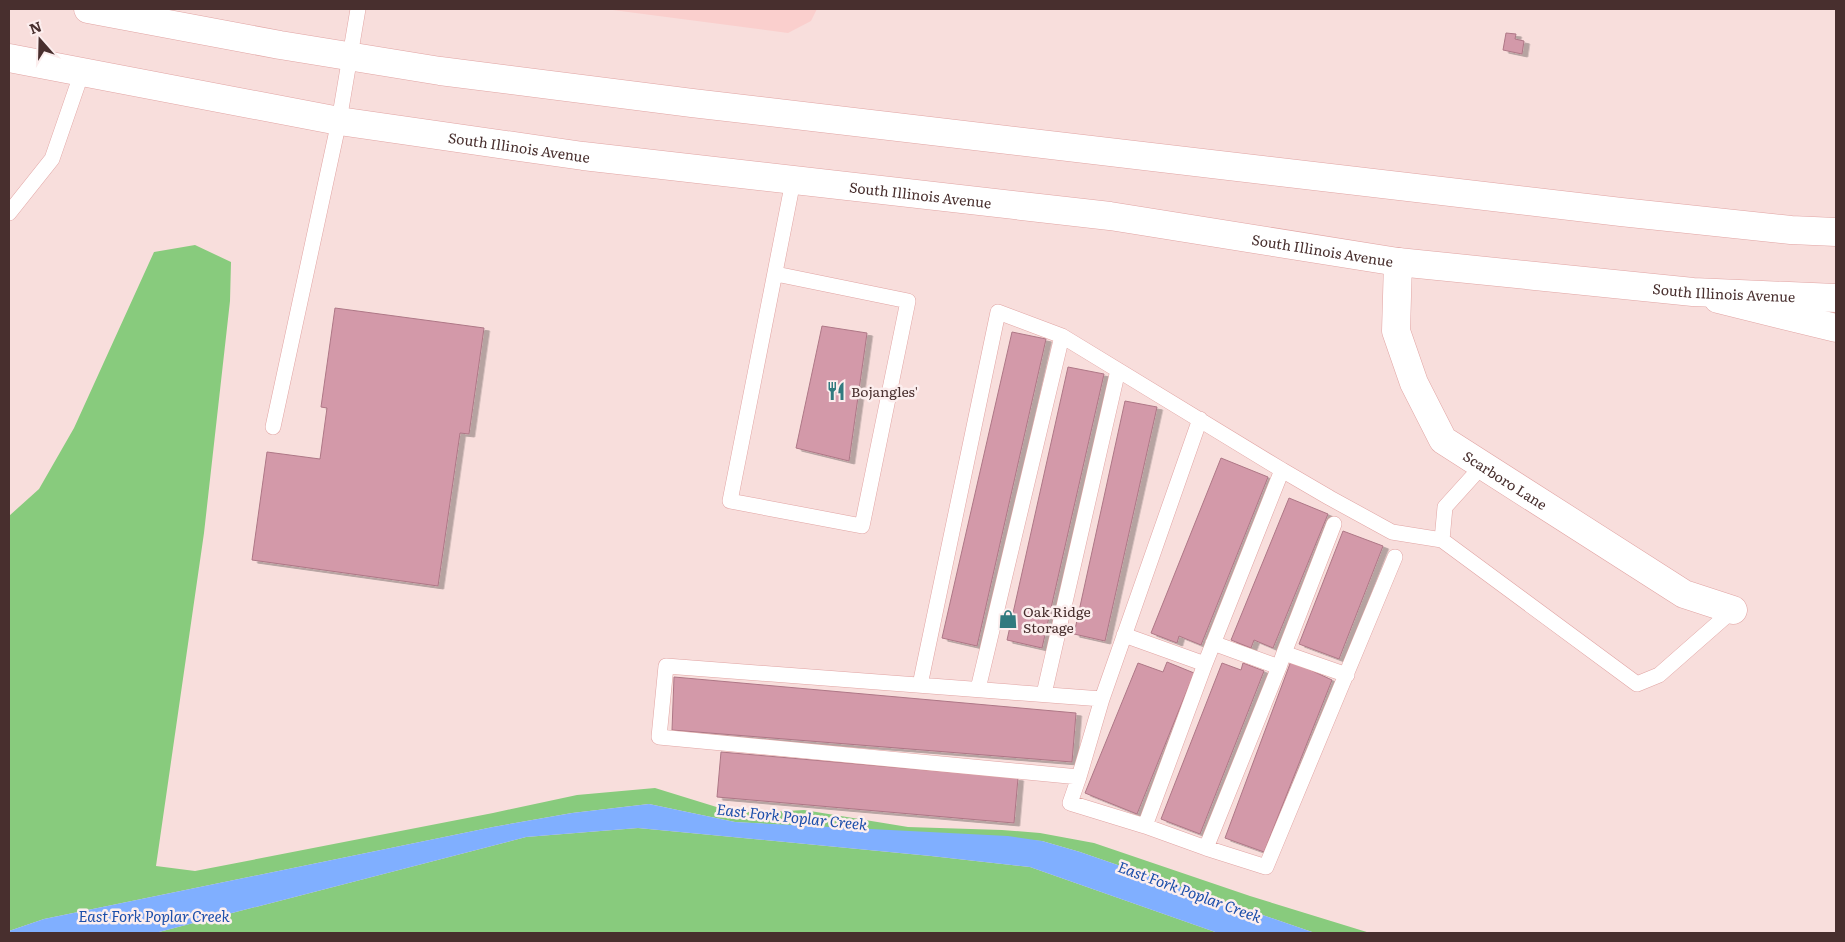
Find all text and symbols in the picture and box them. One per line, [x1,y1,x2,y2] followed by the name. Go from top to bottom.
[15,15,65,65] north arrow
[26,15,44,38] text: N
[447,127,591,167] street label: South Illinois Avenue
[848,176,993,212] street label: South Illinois Avenue
[1250,229,1395,271] street label: South Illinois Avenue
[1652,278,1796,306] street label: South Illinois Avenue
[825,380,847,402] restaurant icon: Bojangles'
[851,381,918,401] place label: Bojangles'
[1460,446,1551,514] street label: Scarboro Lane
[1023,601,1091,637] place label: Oak Ridge Storage
[997,608,1019,630] shop icon: Oak Ridge Storage
[716,797,869,835] water label: East Fork Poplar Creek
[1115,854,1266,928] water label: East Fork Poplar Creek
[78,904,230,927] water label: East Fork Poplar Creek

